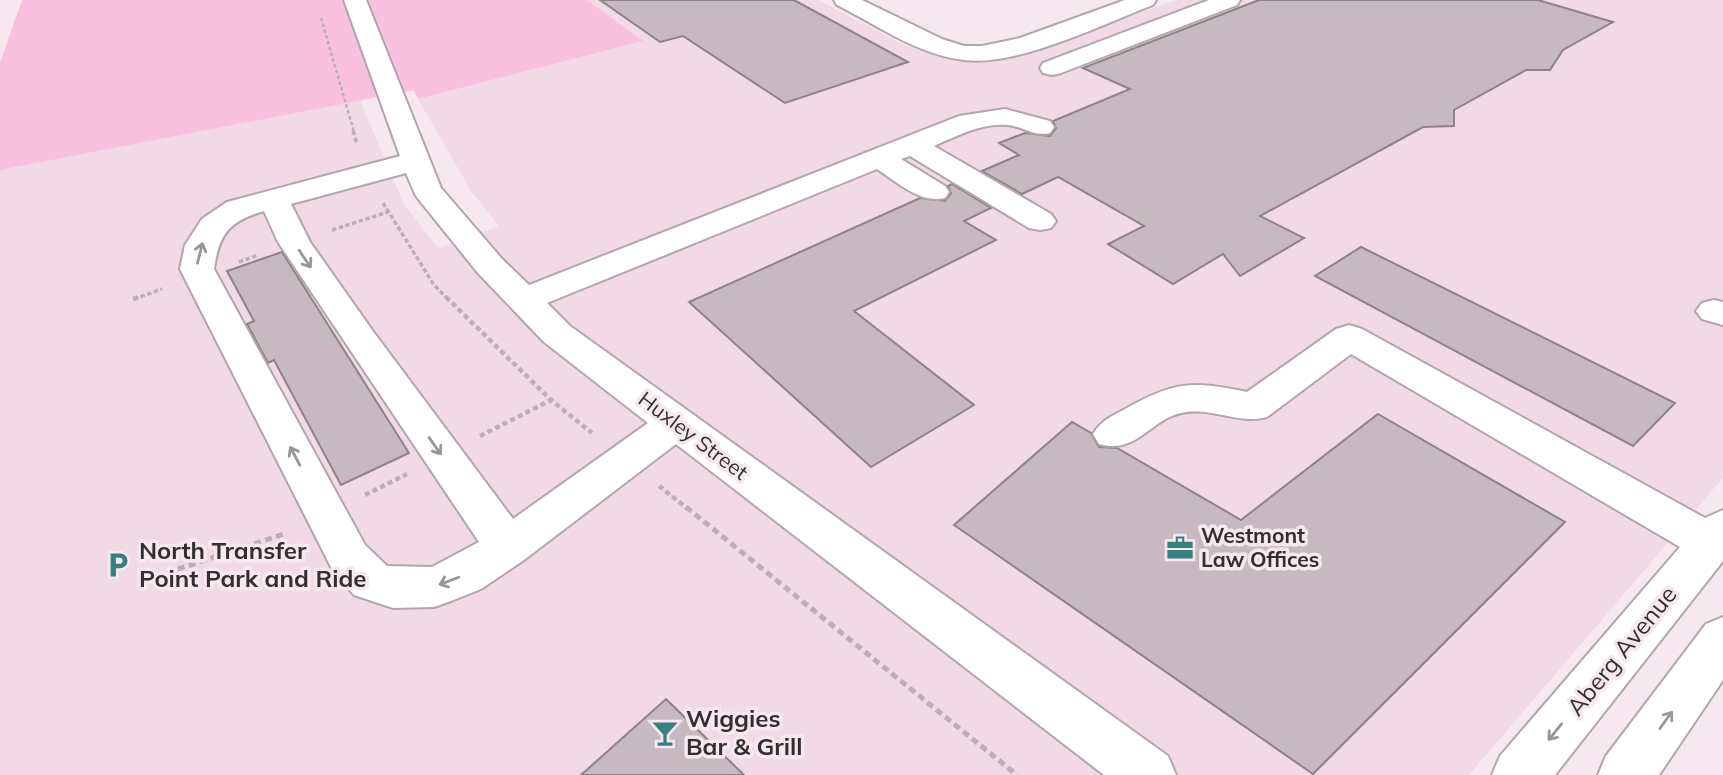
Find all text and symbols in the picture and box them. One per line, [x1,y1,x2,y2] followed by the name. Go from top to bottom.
[194,243,207,265] one-way arrow
[298,249,313,268] one-way arrow
[634,386,754,485] street label: Huxley Street
[428,436,442,455] one-way arrow
[288,446,301,467] one-way arrow
[1201,522,1319,572] place label: Westmont Law Offices
[1165,533,1195,563] office icon: Westmont Law Offices
[139,535,367,593] place label: North Transfer Point Park and Ride
[103,550,133,580] parking icon: North Transfer Point Park and Ride
[439,576,460,589] one-way arrow
[1560,580,1683,721] street label: Aberg Avenue
[686,703,803,761] place label: Wiggies Bar & Grill
[1658,711,1673,729] one-way arrow
[650,718,680,748] bar icon: Wiggies Bar & Grill
[1548,723,1563,741] one-way arrow

